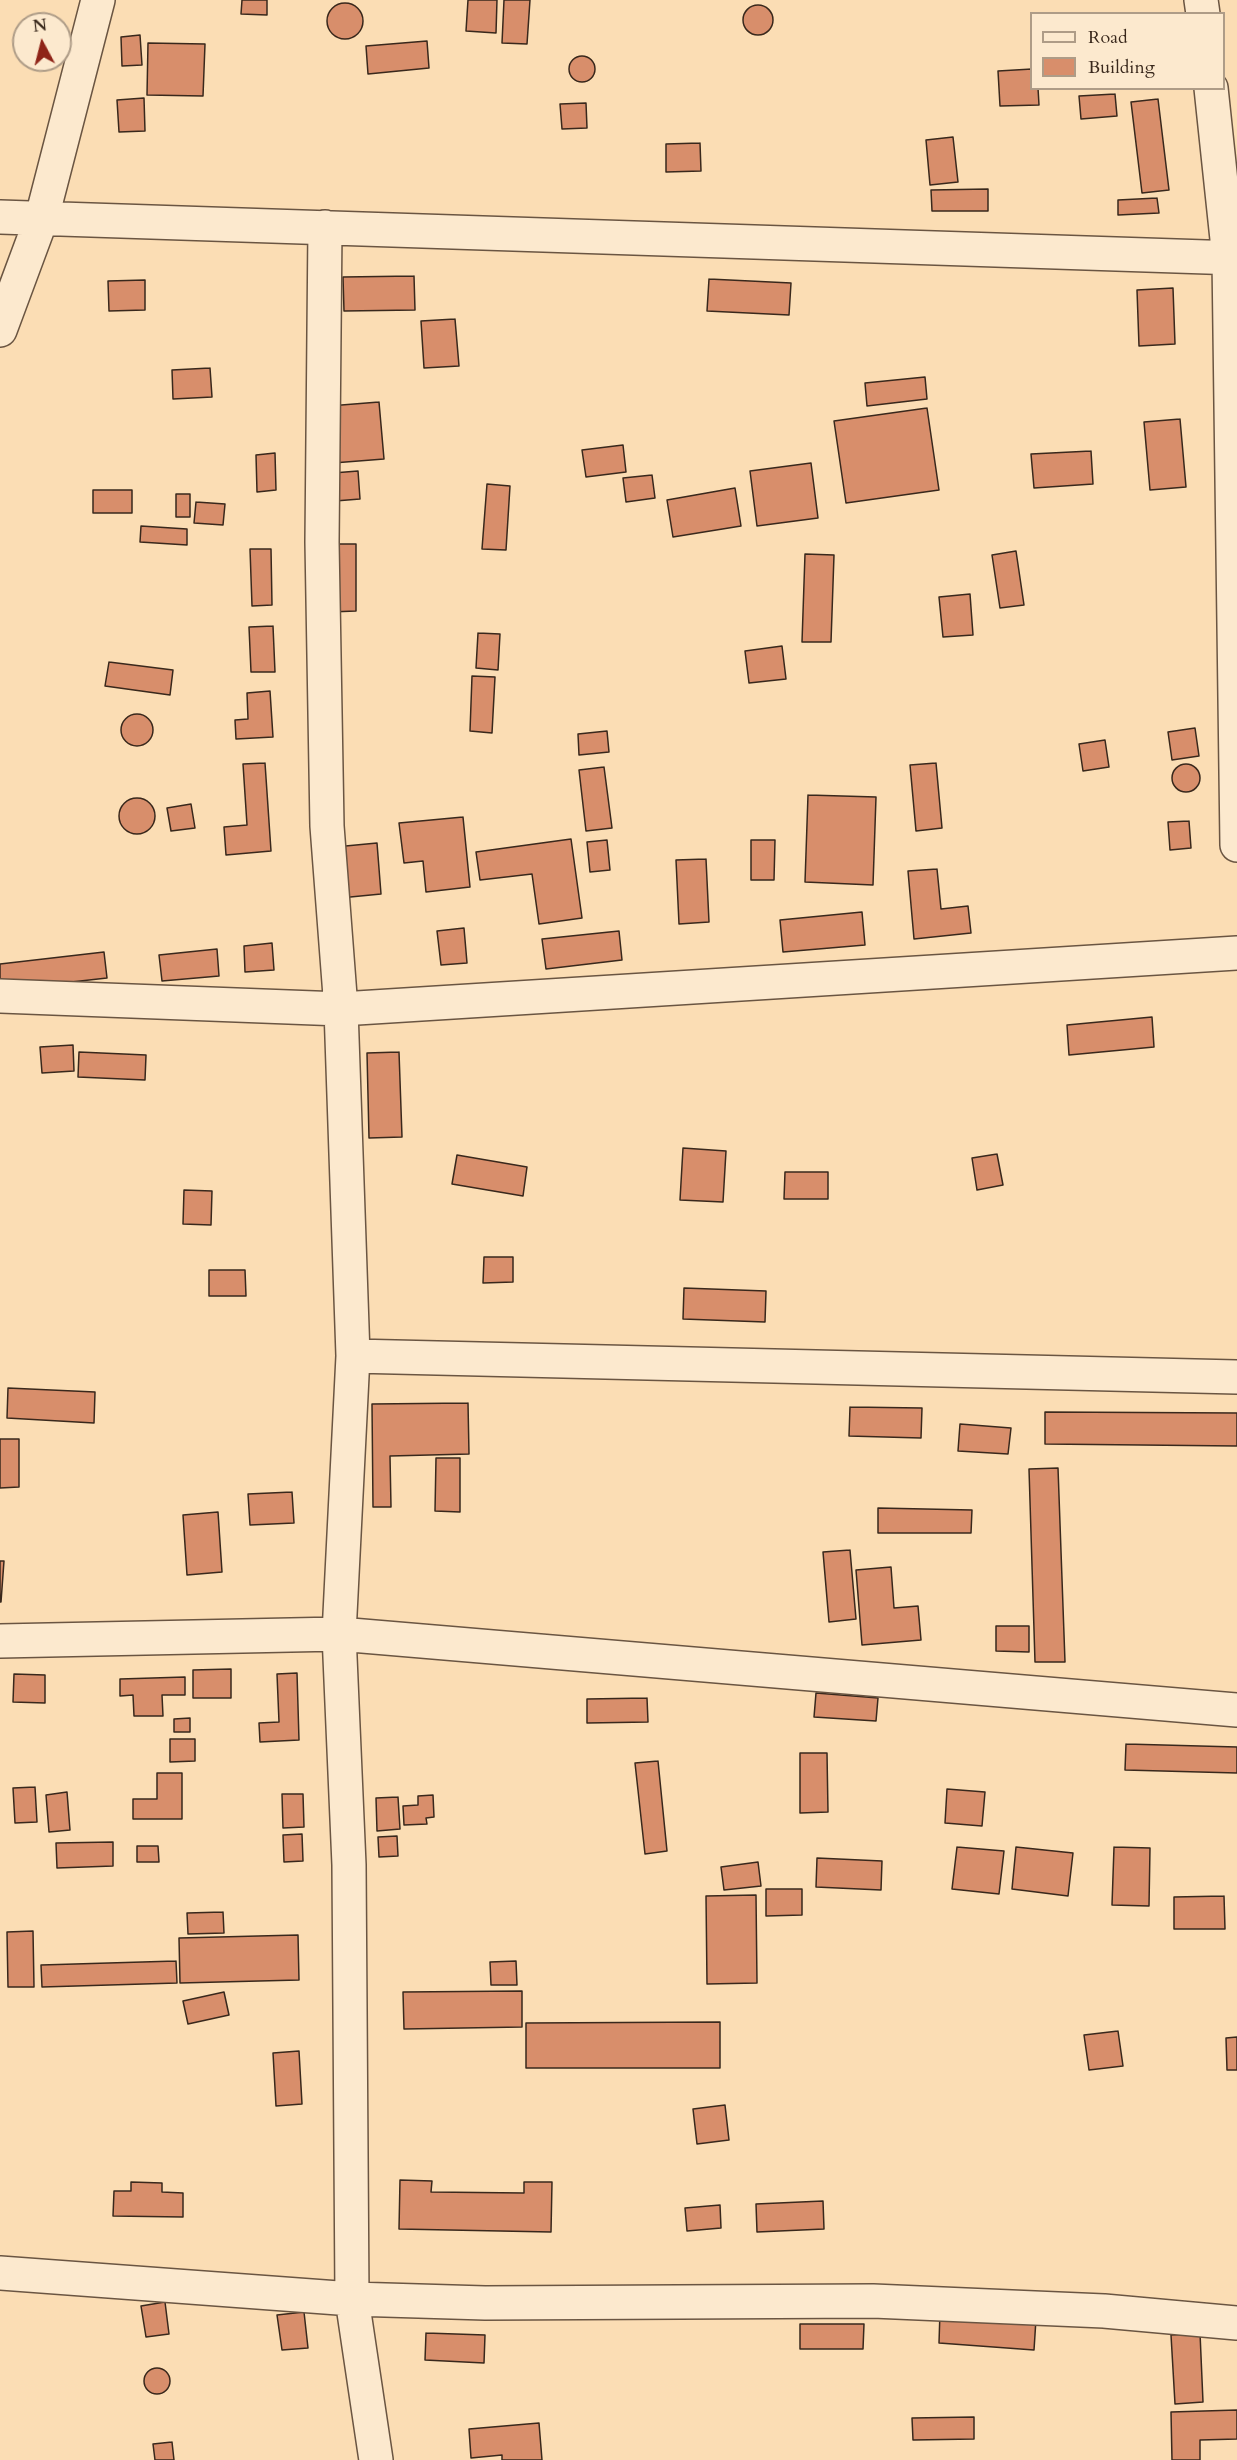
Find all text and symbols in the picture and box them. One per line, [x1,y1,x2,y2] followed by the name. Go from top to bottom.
[12,12,72,72] north arrow
[1030,12,1225,90] legend
[32,14,48,38] text: N
[1088,25,1128,50] text: Road
[1088,55,1155,80] text: Building

